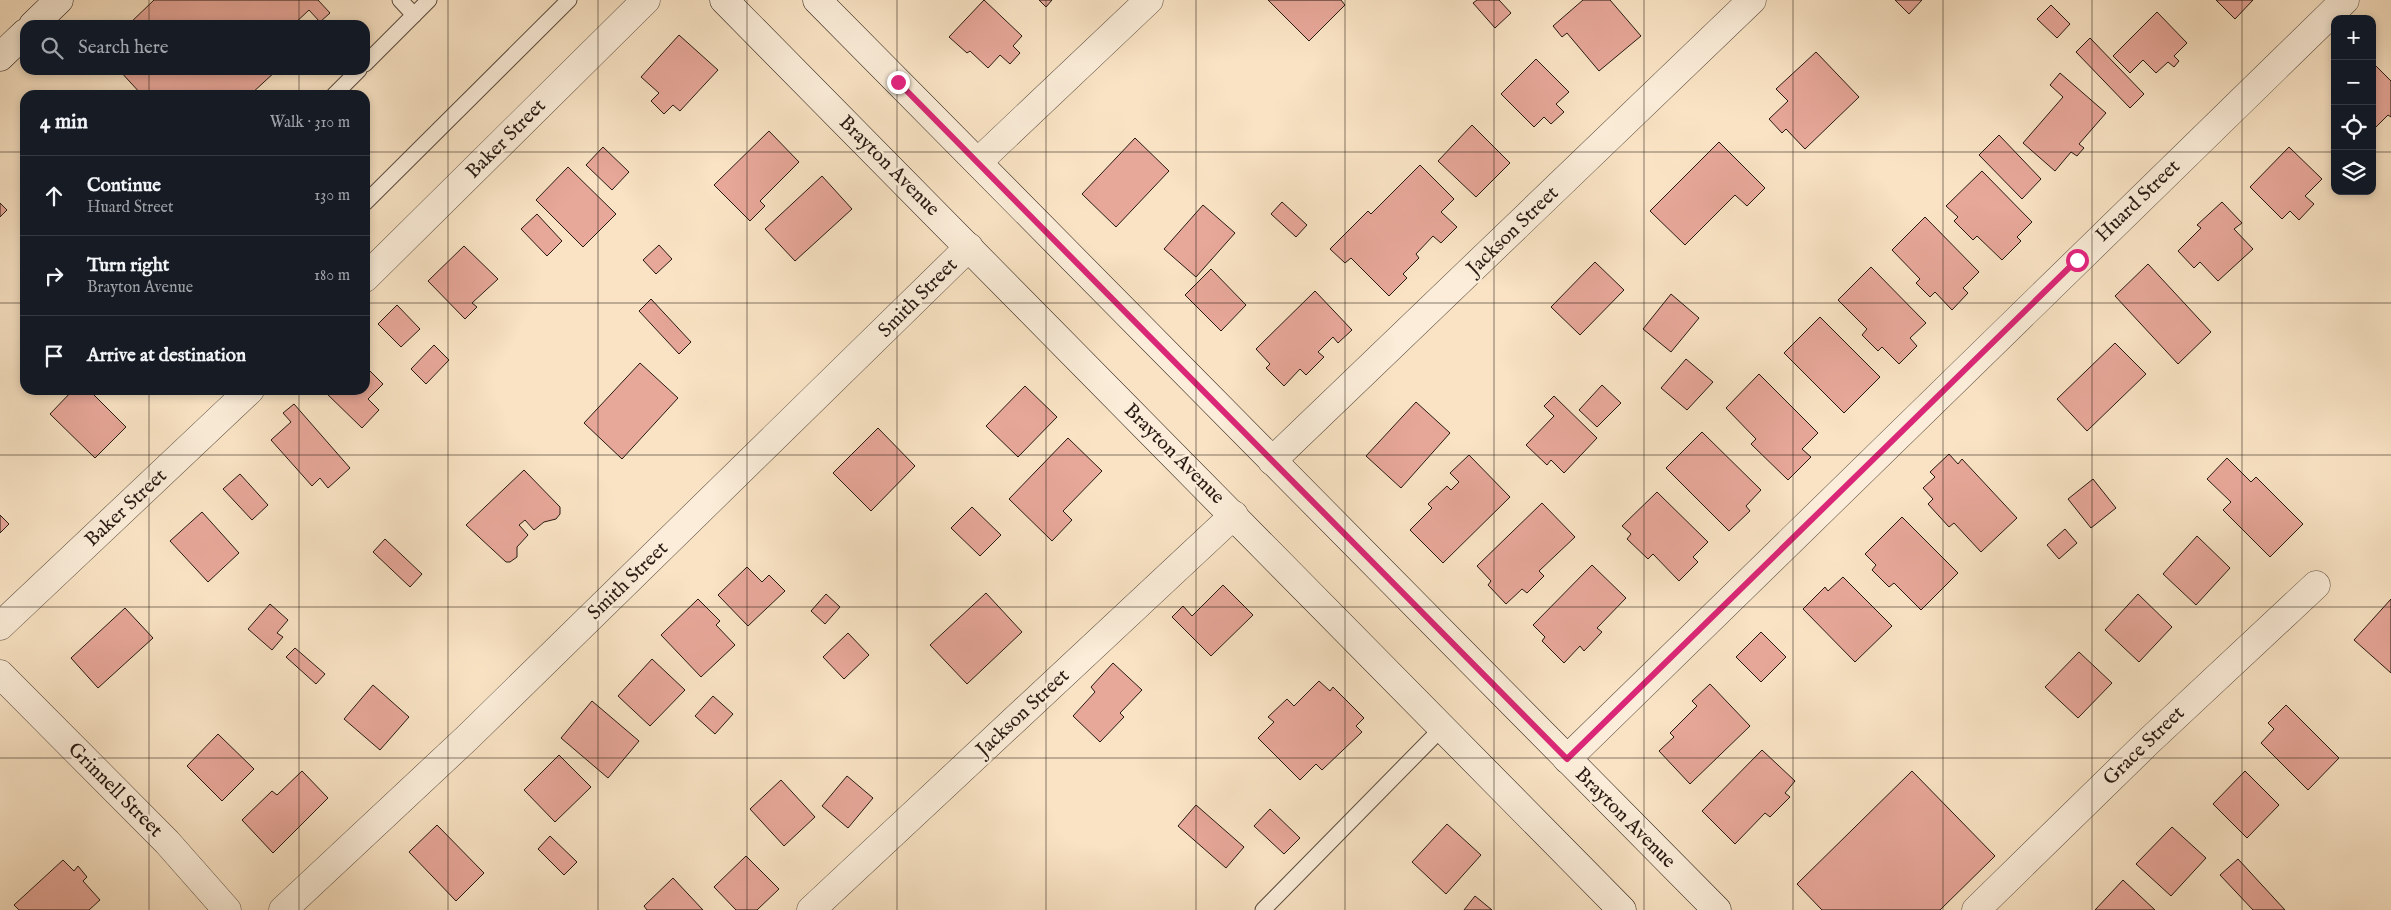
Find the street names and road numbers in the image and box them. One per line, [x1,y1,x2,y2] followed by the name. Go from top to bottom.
[461,94,551,184] street label: Baker Street
[833,110,945,222] street label: Brayton Avenue
[2090,154,2186,247] street label: Huard Street
[1460,181,1564,282] street label: Jackson Street
[873,253,963,343] street label: Smith Street
[1118,398,1230,510] street label: Brayton Avenue
[80,464,172,552] street label: Baker Street
[582,536,674,626] street label: Smith Street
[970,664,1075,764] street label: Jackson Street
[2098,701,2190,791] street label: Grace Street
[62,737,168,843] street label: Grinnell Street
[1569,762,1681,874] street label: Brayton Avenue

